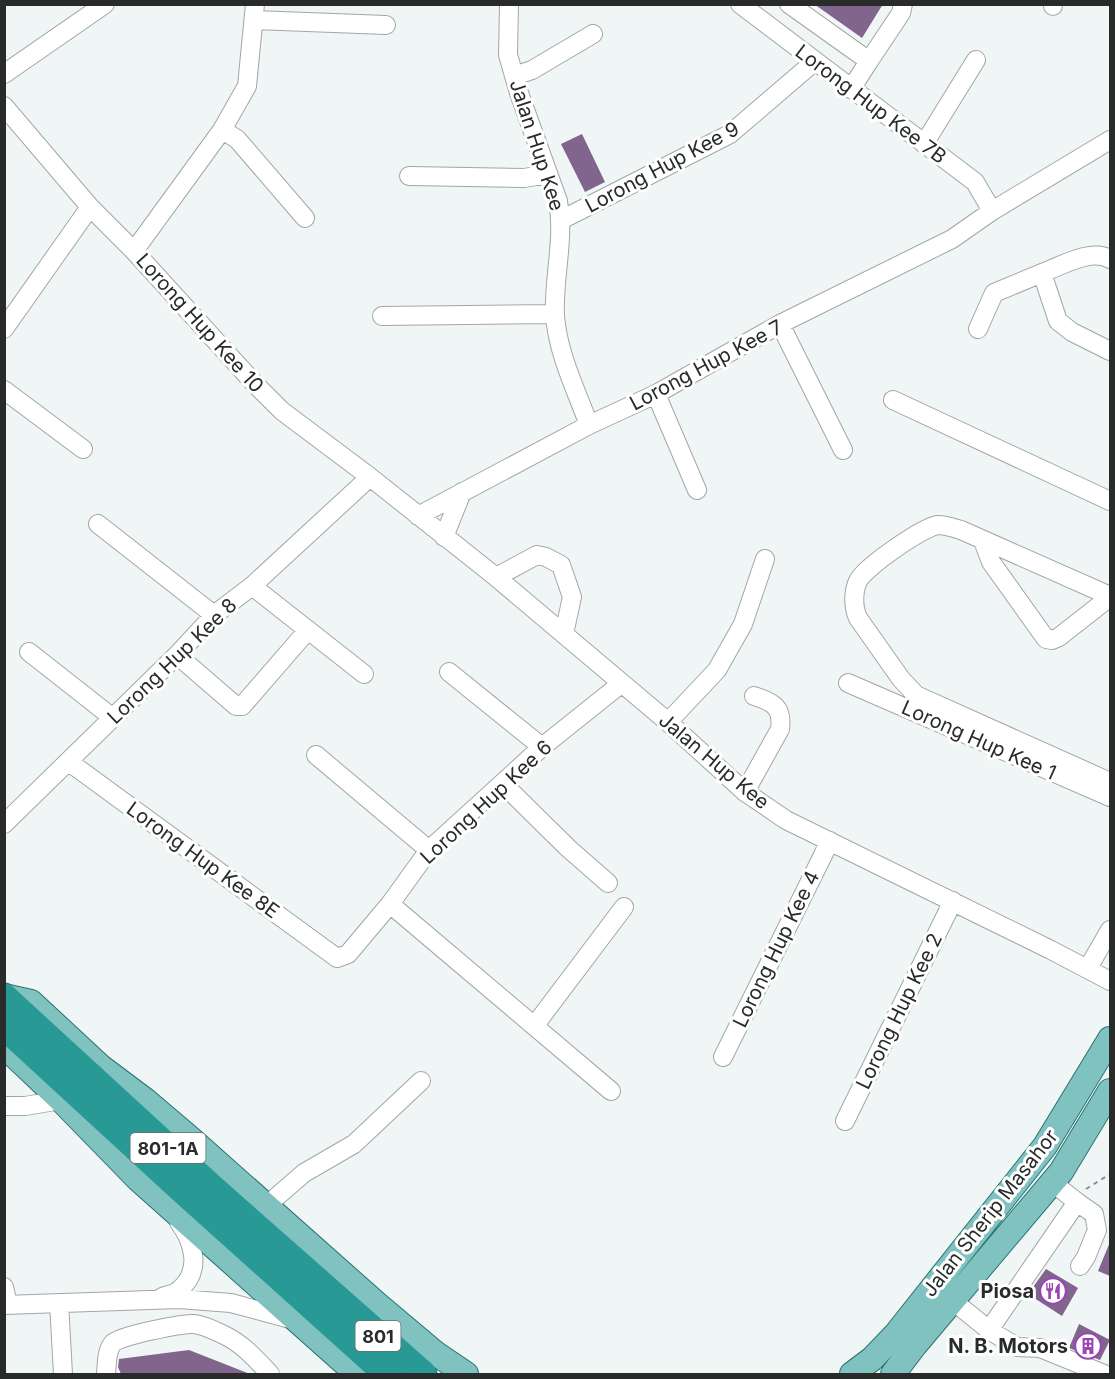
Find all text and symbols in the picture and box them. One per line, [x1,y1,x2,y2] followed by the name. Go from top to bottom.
[791,39,951,169] street label: Lorong Hup Kee 7B
[504,76,570,214] street label: Jalan Hup Kee
[581,116,743,218] street label: Lorong Hup Kee 9
[131,248,269,398] street label: Lorong Hup Kee 10
[625,315,787,415] street label: Lorong Hup Kee 7
[102,593,242,729] street label: Lorong Hup Kee 8
[898,695,1060,785] street label: Lorong Hup Kee 1
[654,708,774,814] street label: Jalan Hup Kee
[415,735,557,869] street label: Lorong Hup Kee 6
[122,797,284,923] street label: Lorong Hup Kee 8E
[728,867,824,1031] street label: Lorong Hup Kee 4
[851,929,947,1093] street label: Lorong Hup Kee 2
[917,1124,1063,1301] street label: Jalan Sherip Masahor
[130,1133,206,1163] road number: 801-1A
[1038,1276,1068,1306] restaurant icon: Piosa
[981,1279,1034,1303] place label: Piosa
[356,1321,400,1351] road number: 801
[1073,1331,1103,1361] building icon: N. B. Motors
[948,1334,1068,1358] place label: N. B. Motors

